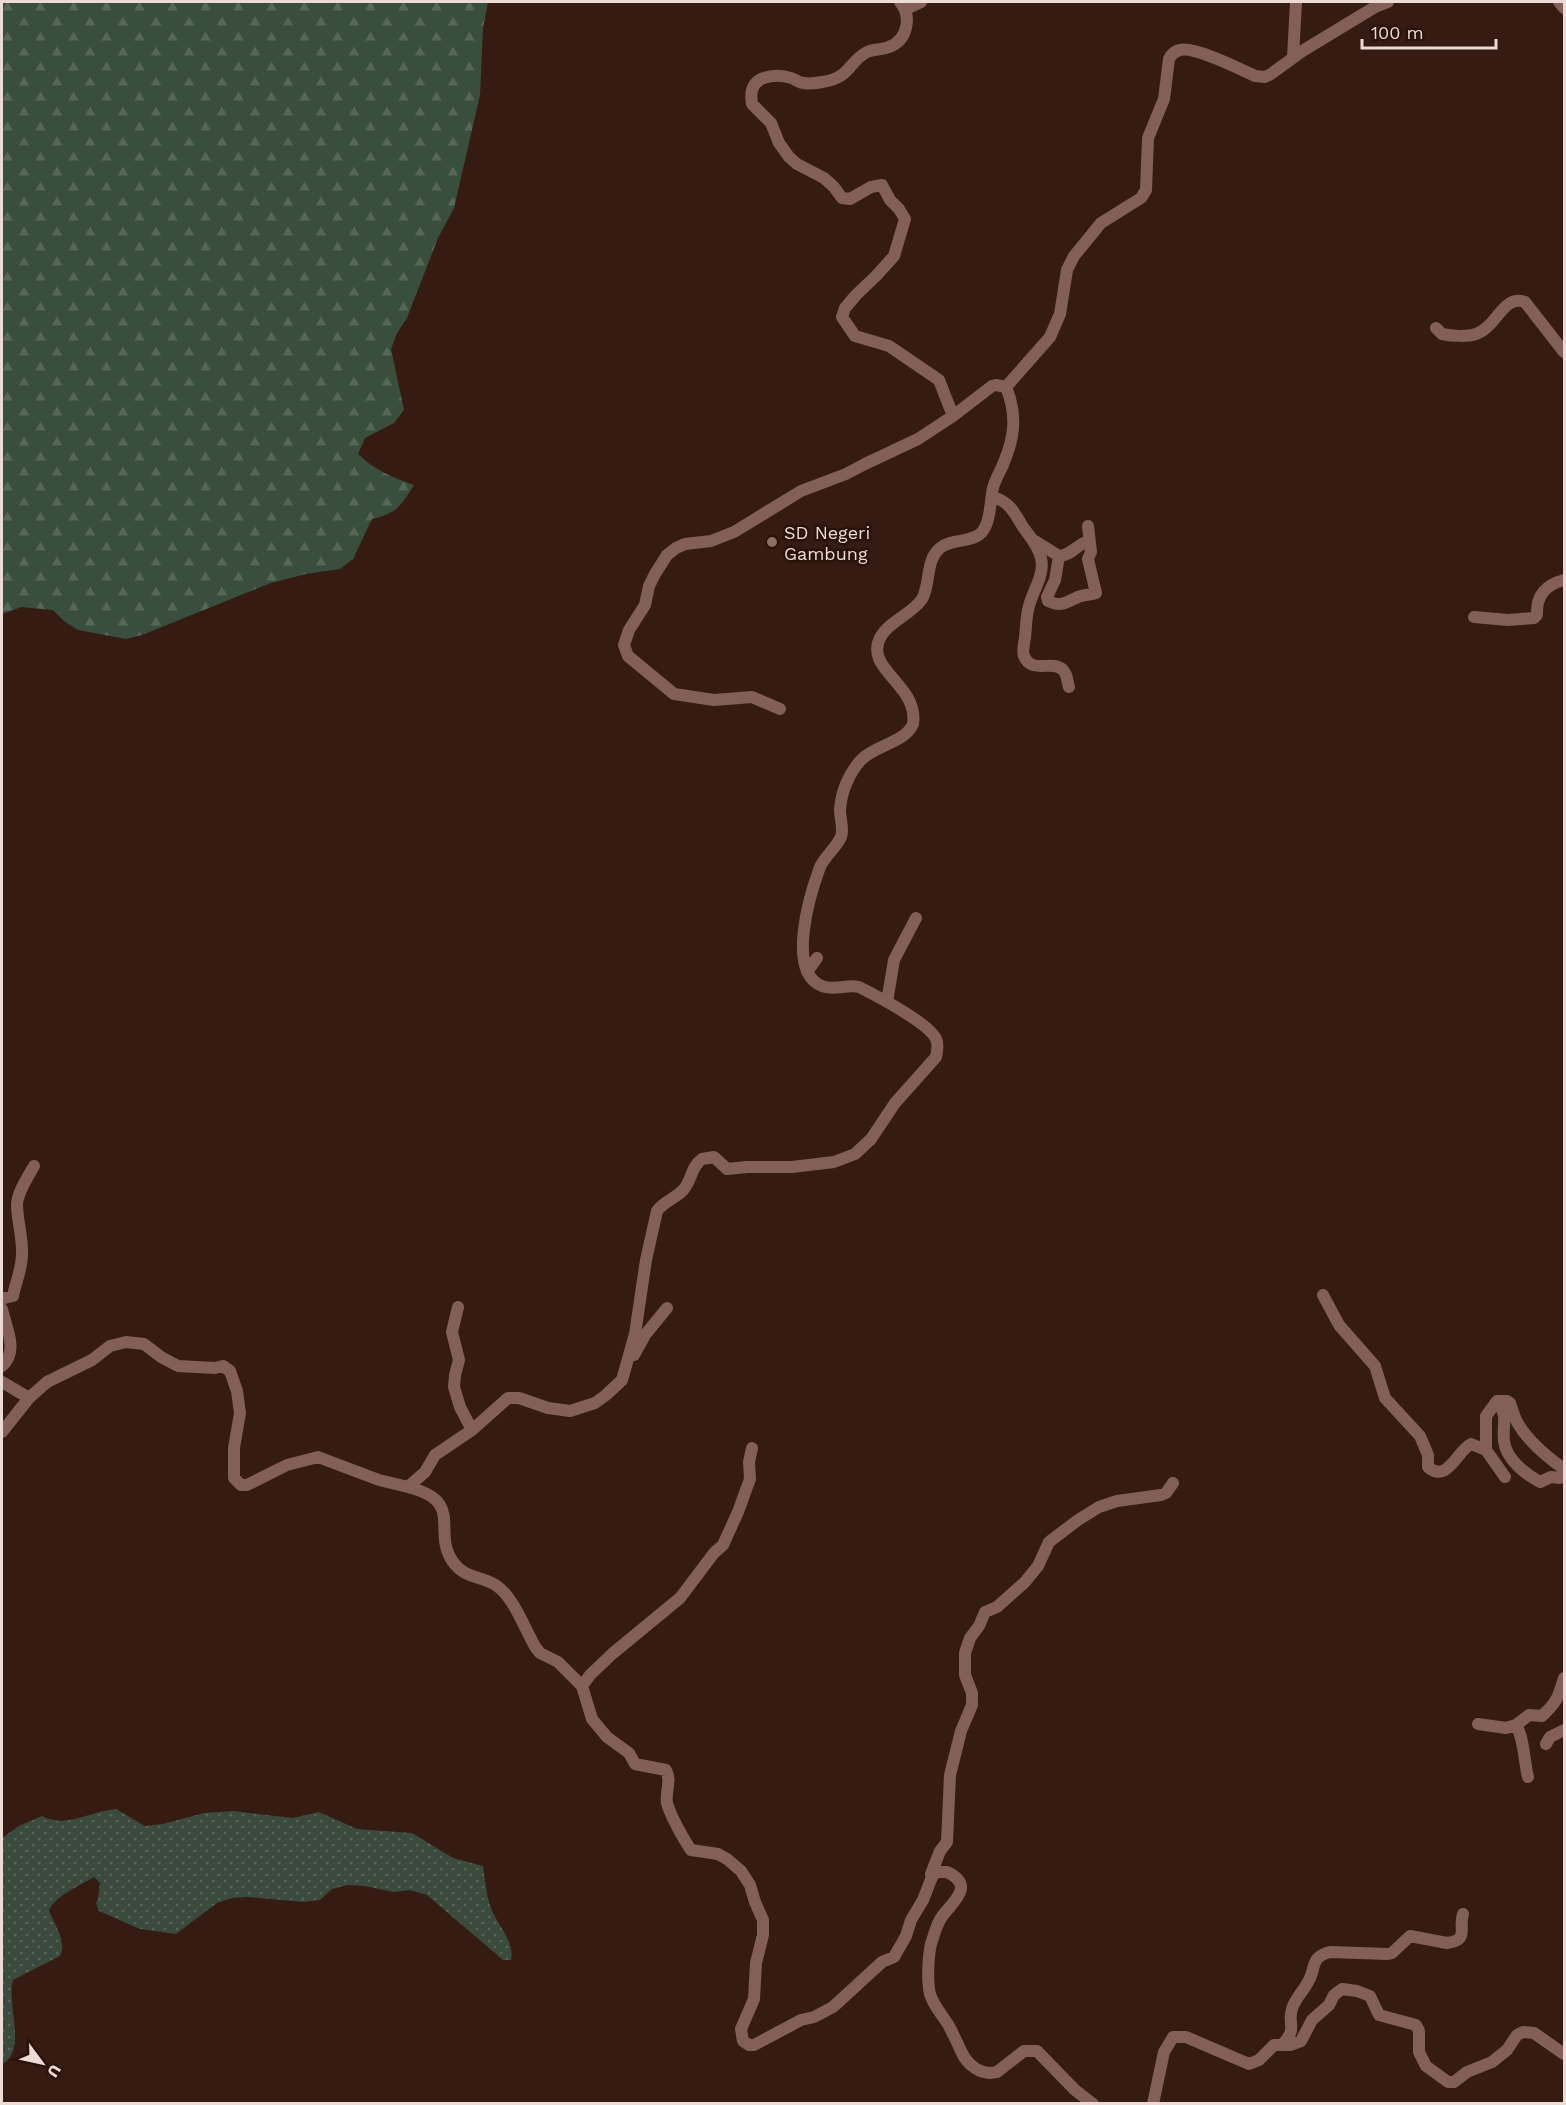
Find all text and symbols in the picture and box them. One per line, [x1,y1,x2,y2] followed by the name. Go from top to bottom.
[1362,12,1496,50] scale bar
[1371,22,1424,43] text: 100 m
[784,522,870,564] place label: SD Negeri Gambung
[765,535,779,549] marker: SD Negeri Gambung
[12,2033,72,2093] north arrow
[43,2061,65,2081] text: U

